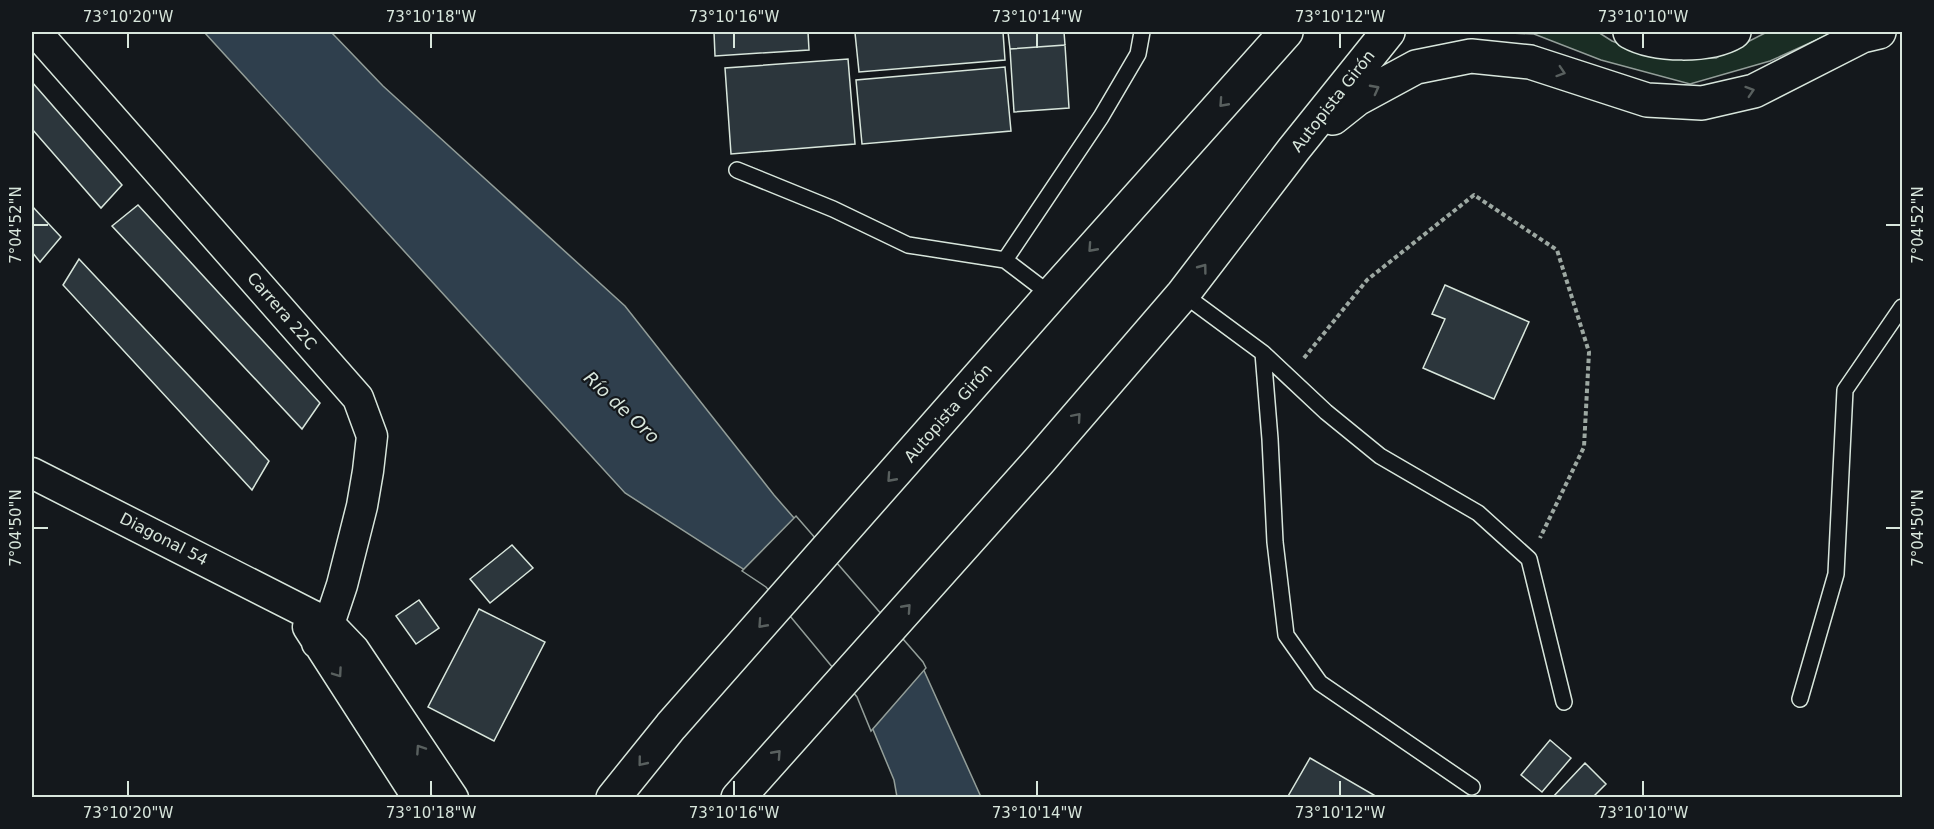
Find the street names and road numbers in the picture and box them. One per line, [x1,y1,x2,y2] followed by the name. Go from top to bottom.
[1287,46,1379,156] street label: Autopista Girón
[243,268,321,354] street label: Carrera 22C
[900,360,996,466] street label: Autopista Girón
[117,509,211,569] street label: Diagonal 54

